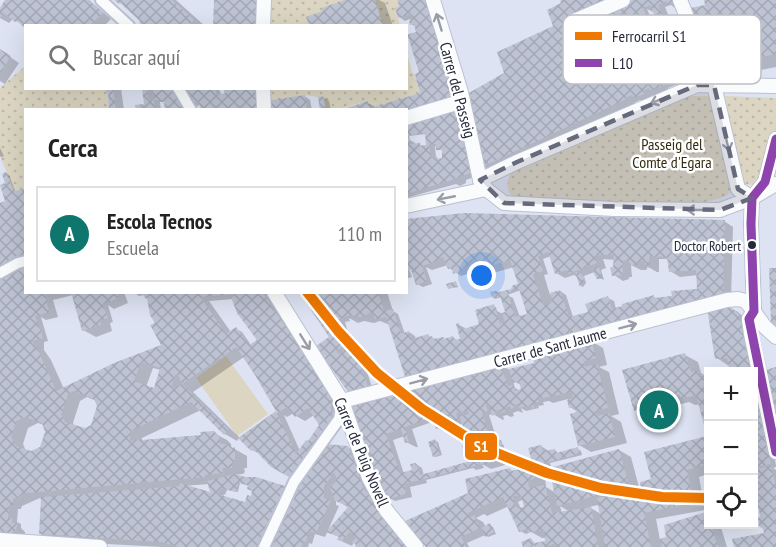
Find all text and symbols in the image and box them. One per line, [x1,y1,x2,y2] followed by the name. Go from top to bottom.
[433,13,444,32] one-way arrow
[563,15,761,84] legend
[24,24,408,90] search box
[612,26,686,46] text: Ferrocarril S1
[436,40,480,140] street label: Carrer del Passeig
[45,41,78,74] icon: search
[93,43,180,71] text: Buscar aquí
[612,53,633,73] text: L10
[650,96,668,107] one-way arrow
[48,131,98,164] text: Cerca
[722,132,734,151] one-way arrow
[632,134,712,172] park label: Passeig del Comte d'Egara
[437,193,457,204] one-way arrow
[687,204,707,216] one-way arrow
[107,207,212,235] text: Escola Tecnos
[64,221,75,247] text: A
[338,221,382,247] text: 110 m
[107,235,159,261] text: Escuela
[674,237,741,255] place label: Doctor Robert
[746,239,758,251] marker: Doctor Robert
[467,261,496,290] your location
[618,320,637,331] one-way arrow
[491,322,609,372] street label: Carrer de Sant Jaume
[299,333,311,350] one-way arrow
[704,367,758,529] map controls
[704,367,758,421] button: +
[410,375,429,387] one-way arrow
[640,388,678,432] pin: A
[330,394,394,510] street label: Carrer de Puig Novell
[704,421,758,475] button: −
[464,432,498,461] line badge: S1
[474,436,488,456] text: S1
[704,475,758,529] button: locate

